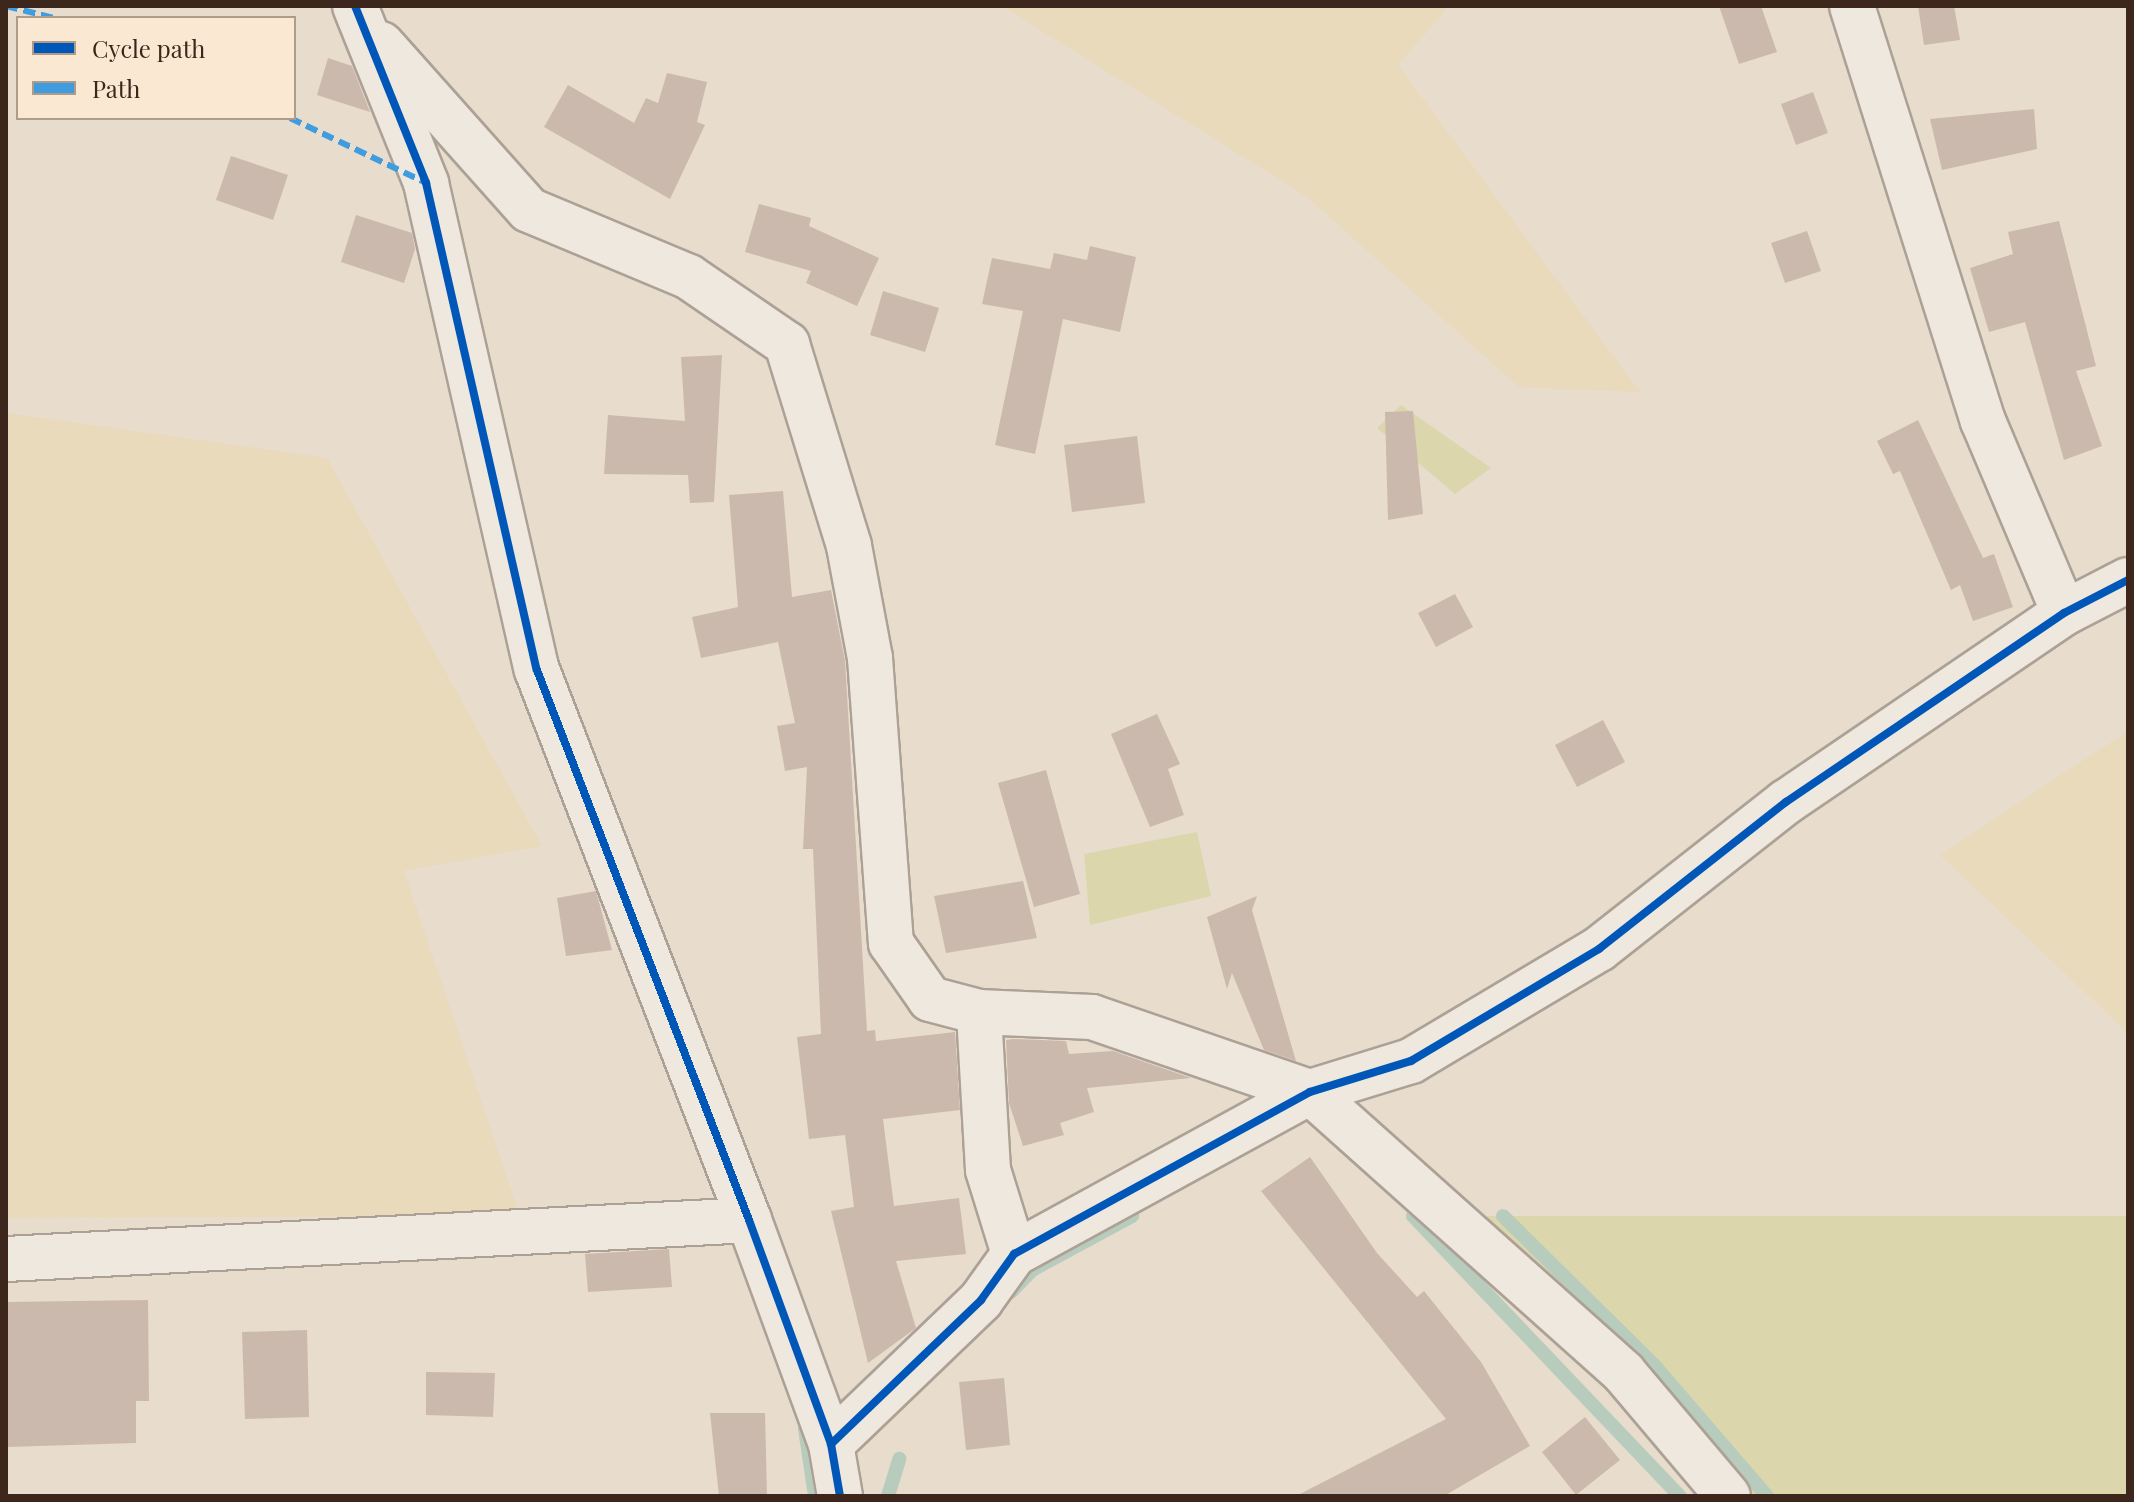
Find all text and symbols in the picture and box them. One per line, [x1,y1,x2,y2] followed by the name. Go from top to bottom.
[16,16,296,120] legend
[92,32,205,64] text: Cycle path
[92,72,140,104] text: Path

